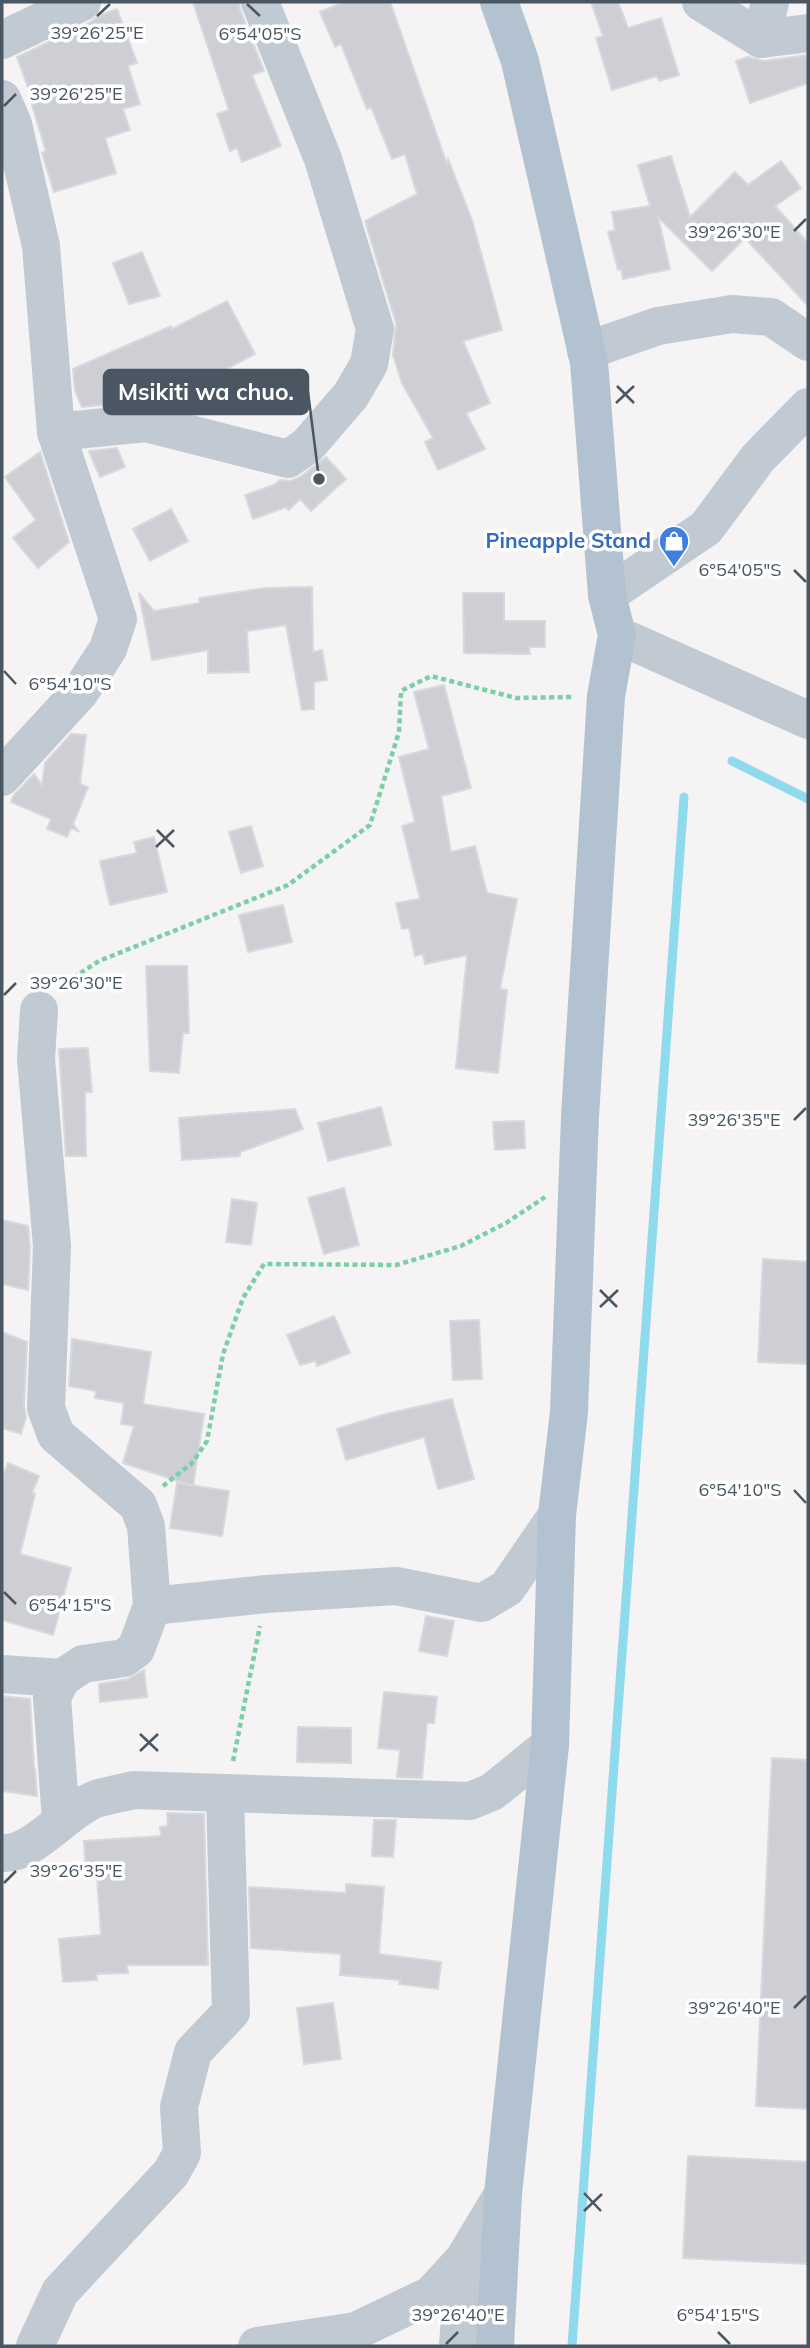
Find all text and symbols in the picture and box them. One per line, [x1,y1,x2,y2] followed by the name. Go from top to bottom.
[50,21,144,44] text: 39°26'25"E
[219,22,301,45] text: 6°54'05"S
[29,82,123,105] text: 39°26'25"E
[687,220,781,243] text: 39°26'30"E
[104,370,308,414] callout: Msikiti wa chuo.
[118,377,294,406] text: Msikiti wa chuo.
[657,524,691,568] shop icon: Pineapple Stand
[485,527,651,553] place label: Pineapple Stand
[699,558,781,581] text: 6°54'05"S
[29,672,111,695] text: 6°54'10"S
[29,971,123,994] text: 39°26'30"E
[687,1108,781,1131] text: 39°26'35"E
[699,1478,781,1501] text: 6°54'10"S
[29,1593,111,1616] text: 6°54'15"S
[29,1859,123,1882] text: 39°26'35"E
[687,1996,781,2019] text: 39°26'40"E
[411,2303,505,2326] text: 39°26'40"E
[677,2303,759,2326] text: 6°54'15"S

